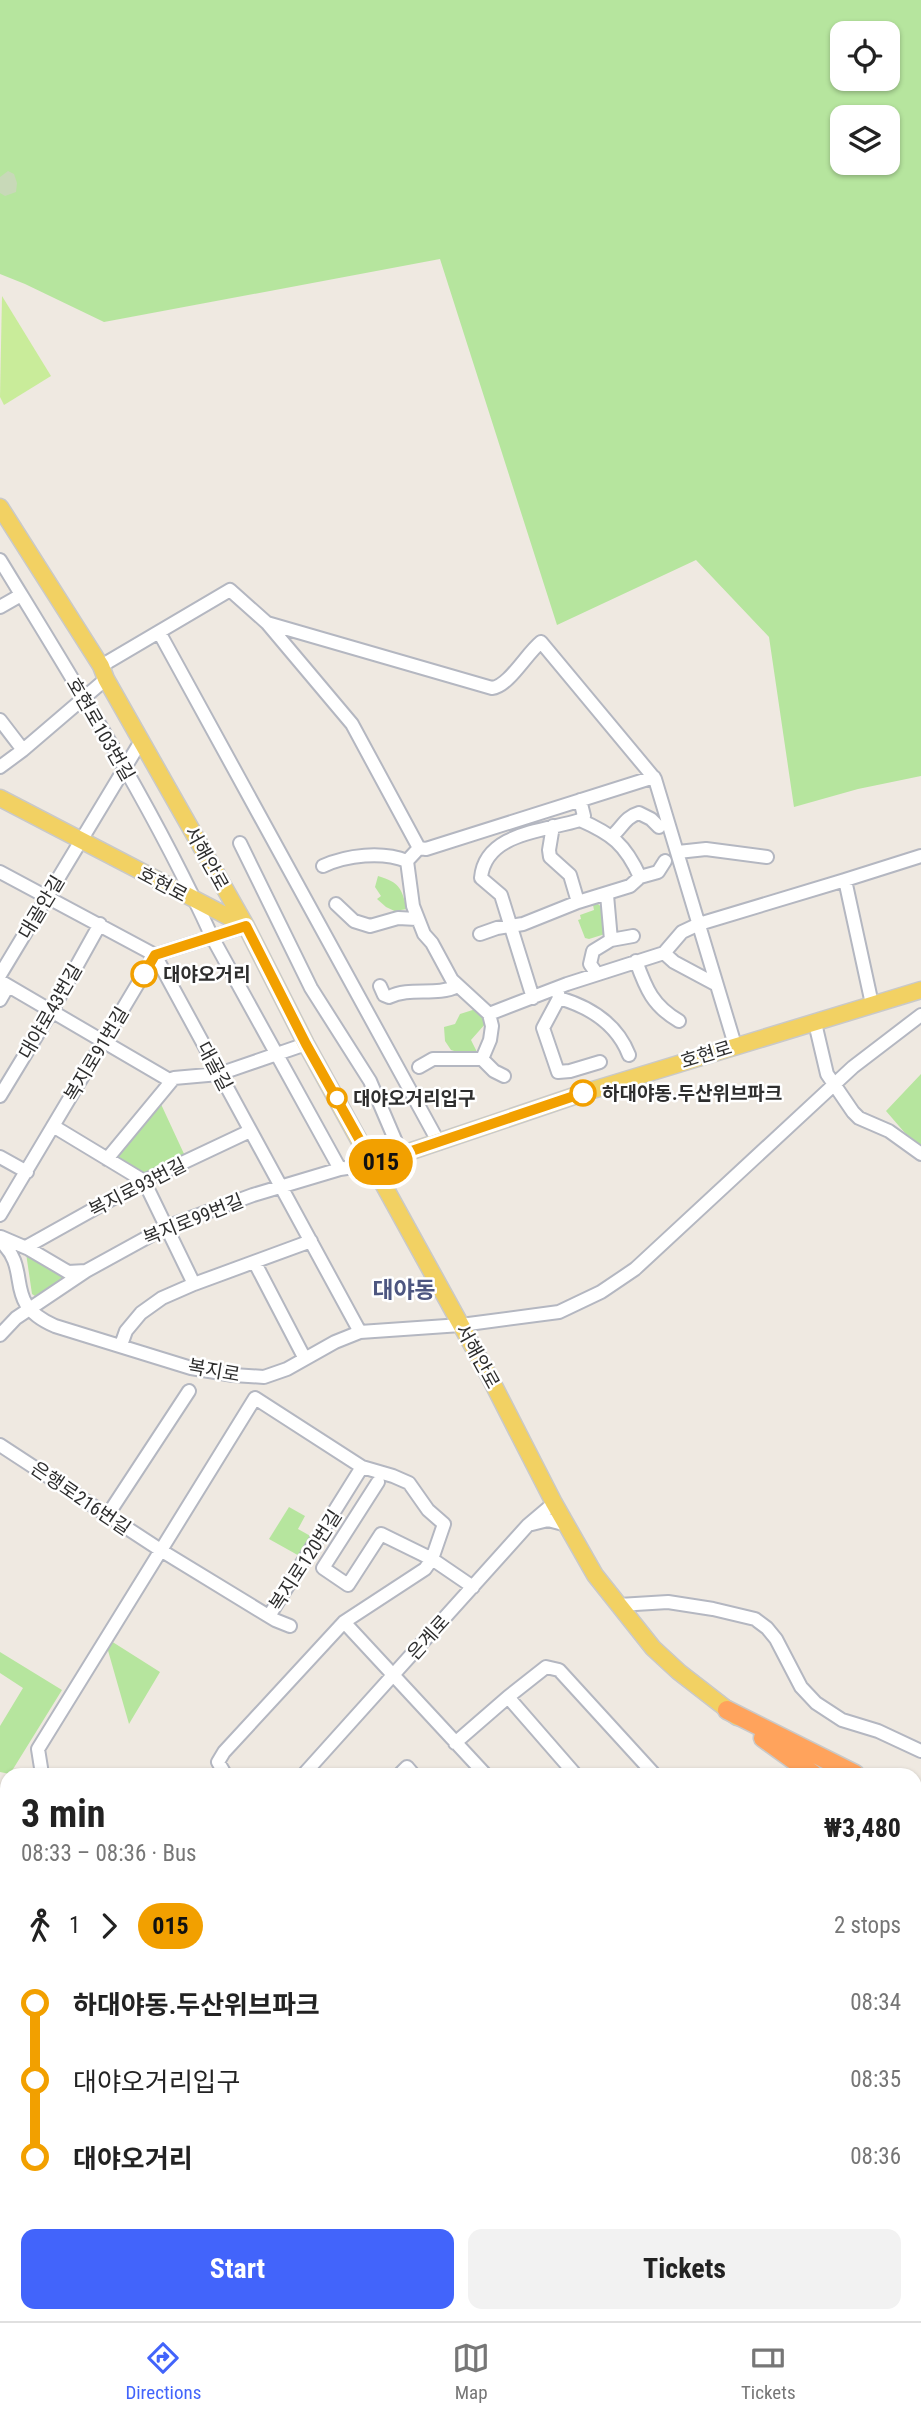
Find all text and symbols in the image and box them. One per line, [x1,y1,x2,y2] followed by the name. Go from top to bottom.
[830,21,900,175] map controls
[830,21,900,91] button: locate
[830,105,900,175] button: layers
[62,673,139,785] street label: 호현로103번길
[180,822,234,894] street label: 서해안로
[134,862,191,907] street label: 호현로
[14,871,69,943] street label: 대골안길
[14,960,87,1063] street label: 대야로43번길
[131,961,157,987] marker: 대야오거리
[163,963,250,986] place label: 대야오거리
[59,1003,134,1106] street label: 복지로91번길
[678,1036,735,1073] street label: 호현로
[192,1038,237,1095] street label: 대골길
[570,1080,596,1106] marker: 하대야동.두산위브파크
[602,1082,782,1105] place label: 하대야동.두산위브파크
[353,1087,475,1110] place label: 대야오거리입구
[327,1088,347,1108] marker: 대야오거리입구
[341,1139,421,1185] line badge: 015
[363,1148,399,1176] text: 015
[85,1153,190,1222] street label: 복지로93번길
[140,1189,247,1250] street label: 복지로99번길
[372,1277,436,1304] district label: 대야동
[451,1320,505,1392] street label: 서해안로
[186,1355,242,1386] street label: 복지로
[26,1457,135,1540] street label: 은행로216번길
[264,1506,347,1615] street label: 복지로120번길
[402,1610,454,1665] street label: 은계로
[21,1792,105,1836] text: 3 min
[824,1813,901,1843] text: ₩3,480
[21,1840,197,1867] text: 08:33 – 08:36 · Bus
[21,1907,59,1945] icon: walk
[90,1907,128,1945] icon: forward
[69,1912,80,1939] text: 1
[152,1912,189,1940] text: 015
[834,1912,901,1939] text: 2 stops
[850,1989,901,2016] text: 08:34
[73,1990,320,2020] text: 하대야동.두산위브파크
[850,2066,901,2093] text: 08:35
[73,2067,240,2097] text: 대야오거리입구
[850,2143,901,2170] text: 08:36
[73,2144,193,2174] text: 대야오거리
[21,2229,454,2309] button: Start
[468,2229,901,2309] button: Tickets
[125,2339,201,2404] tab: Directions
[452,2339,490,2404] tab: Map
[741,2339,796,2404] tab: Tickets

